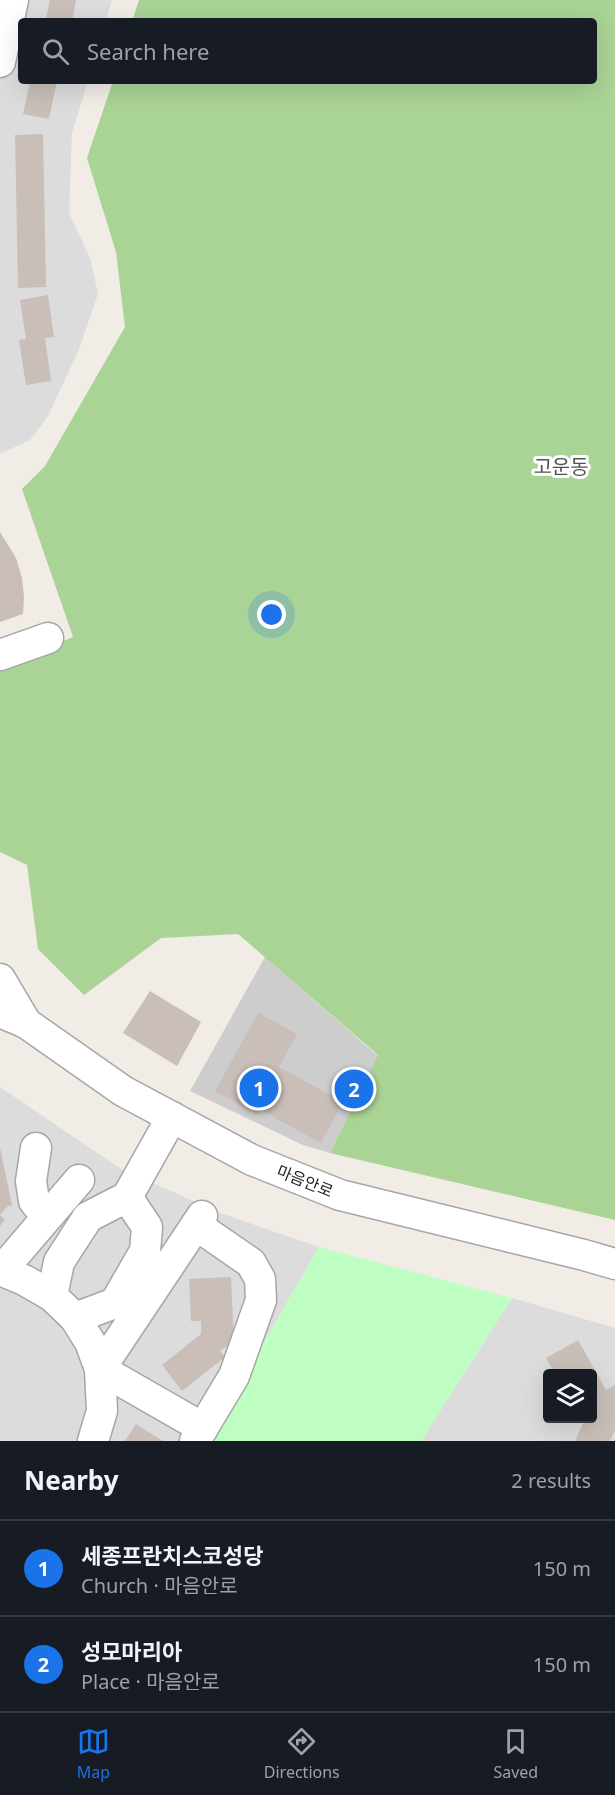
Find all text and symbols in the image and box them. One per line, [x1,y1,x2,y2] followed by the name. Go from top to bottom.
[18,18,597,84] search box
[39,35,72,68] icon: search
[87,36,209,66] text: Search here
[533,453,589,480] district label: 고운동
[257,600,286,629] your location
[240,1066,278,1110] pin: 1
[334,1066,374,1112] pin: 2
[274,1160,337,1202] street label: 마음안로
[543,1369,597,1423] map controls
[543,1369,597,1423] button: layers
[24,1462,119,1498] text: Nearby
[511,1467,591,1494] text: 2 results
[81,1540,263,1570] text: 세종프란치스코성당
[38,1555,49,1582] text: 1
[533,1555,591,1582] text: 150 m
[81,1572,238,1599] text: Church · 마음안로
[81,1636,182,1666] text: 성모마리아
[38,1651,49,1678] text: 2
[533,1651,591,1678] text: 150 m
[81,1668,220,1695] text: Place · 마음안로
[77,1725,110,1783] tab: Map
[264,1725,340,1783] tab: Directions
[493,1725,538,1783] tab: Saved

